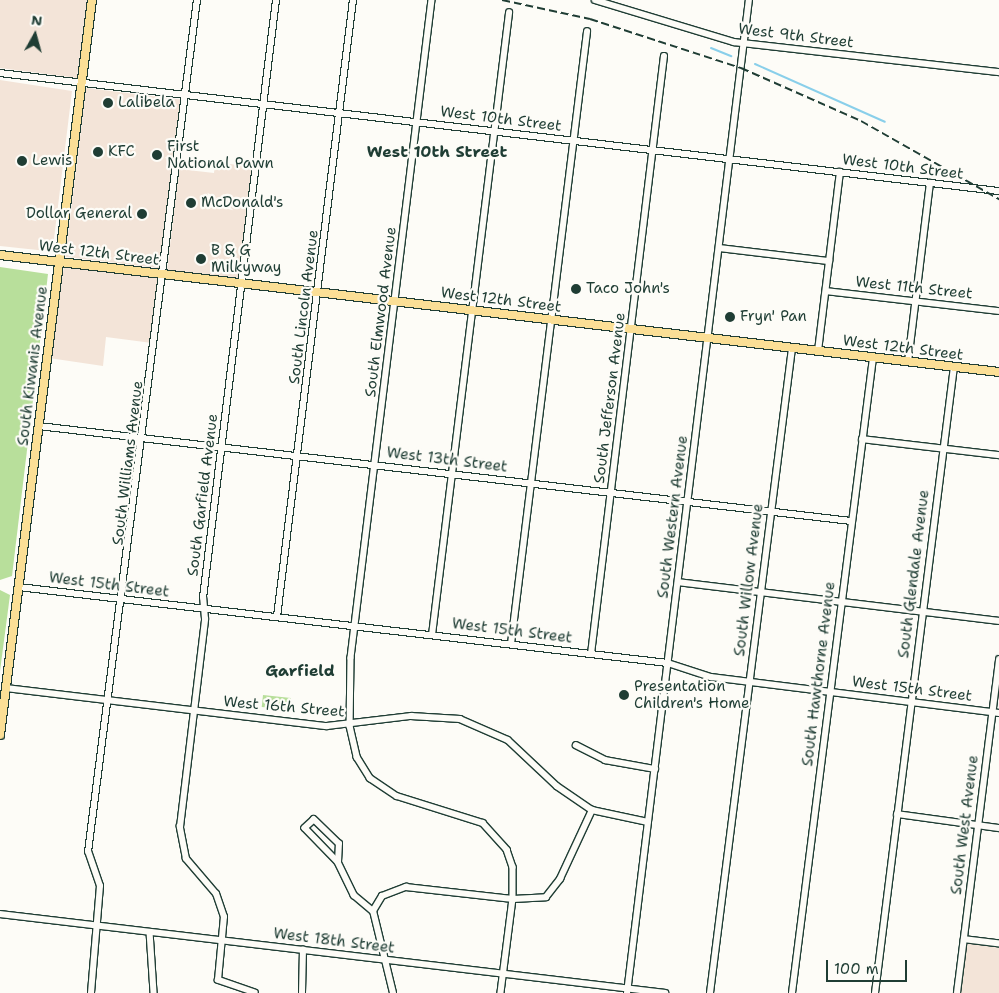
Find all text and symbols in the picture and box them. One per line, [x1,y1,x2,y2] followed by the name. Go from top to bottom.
[10,10,60,60] north arrow
[30,11,43,30] text: N
[737,20,855,52] street label: West 9th Street
[118,94,175,112] place label: Lalibela
[102,97,114,109] marker: Lalibela
[439,103,563,135] street label: West 10th Street
[167,137,274,172] place label: First National Pawn
[367,142,507,162] district label: West 10th Street
[108,143,135,161] place label: KFC
[92,146,104,158] marker: KFC
[151,149,163,161] marker: First National Pawn
[841,151,965,183] street label: West 10th Street
[32,152,72,170] place label: Lewis
[16,155,28,167] marker: Lewis
[201,194,283,212] place label: McDonald's
[185,197,197,209] marker: McDonald's
[26,205,132,223] place label: Dollar General
[136,208,148,220] marker: Dollar General
[362,226,400,398] street label: South Elmwood Avenue
[286,229,322,385] street label: South Lincoln Avenue
[38,237,160,269] street label: West 12th Street
[211,241,281,276] place label: B & G Milkyway
[195,253,207,265] marker: B & G Milkyway
[855,273,973,303] street label: West 11th Street
[586,280,670,298] place label: Taco John's
[570,283,582,295] marker: Taco John's
[440,284,562,316] street label: West 12th Street
[14,285,52,447] street label: South Kiwanis Avenue
[740,308,807,326] place label: Fryn' Pan
[591,311,629,485] street label: South Jefferson Avenue
[724,311,736,323] marker: Fryn' Pan
[842,332,964,364] street label: West 12th Street
[109,380,147,546] street label: South Williams Avenue
[184,413,222,577] street label: South Garfield Avenue
[654,435,692,599] street label: South Western Avenue
[386,444,508,476] street label: West 13th Street
[895,489,933,659] street label: South Glendale Avenue
[731,503,767,657] street label: South Willow Avenue
[48,569,170,601] street label: West 15th Street
[799,581,839,767] street label: South Hawthorne Avenue
[451,615,573,647] street label: West 15th Street
[265,661,335,681] district label: Garfield
[851,673,973,705] street label: West 15th Street
[634,677,750,712] place label: Presentation Children's Home
[618,689,630,701] marker: Presentation Children's Home
[223,693,345,721] street label: West 16th Street
[948,754,982,896] street label: South West Avenue
[272,925,396,957] street label: West 18th Street
[829,950,910,982] scale bar
[834,959,879,979] text: 100 m

